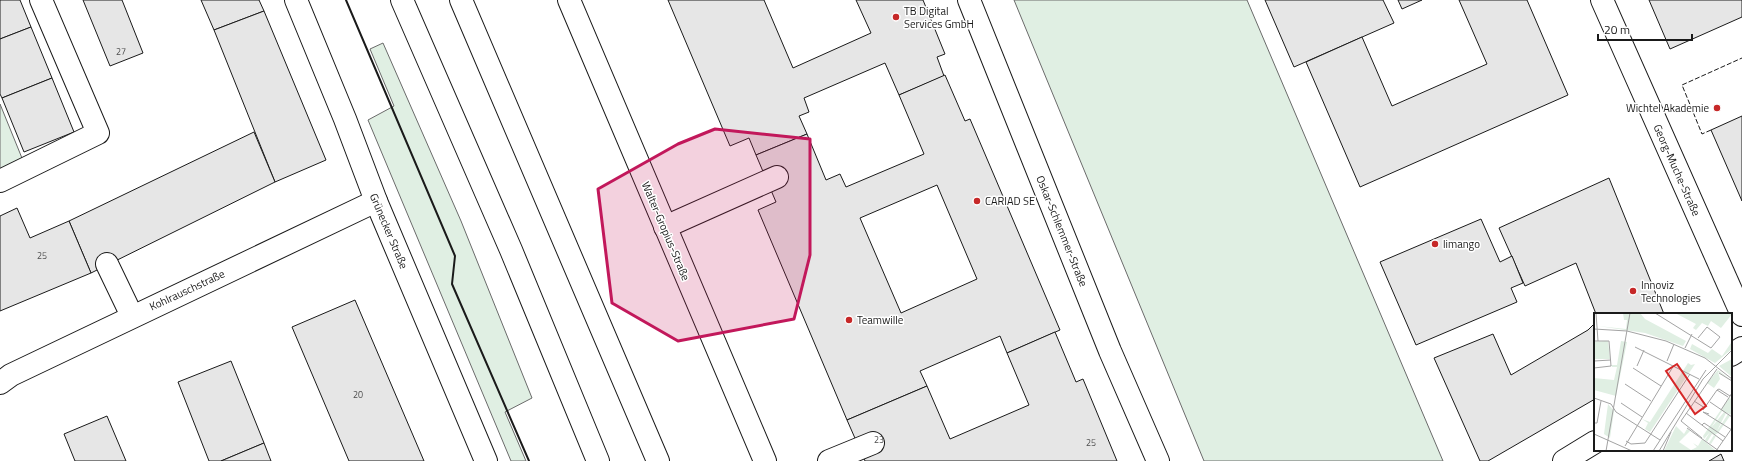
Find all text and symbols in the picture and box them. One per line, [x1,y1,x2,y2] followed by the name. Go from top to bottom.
[904,3,974,32] place label: TB Digital Services GmbH
[891,12,901,22] marker: TB Digital Services GmbH
[1598,16,1692,42] scale bar
[1604,20,1630,39] text: 20 m
[116,45,126,58] house number: 27
[1626,100,1709,116] place label: Wichtel Akademie
[1712,103,1722,113] marker: Wichtel Akademie
[1650,122,1705,219] street label: Georg-Muche-Straße
[1032,173,1092,289] street label: Oskar-Schlemmer-Straße
[638,179,694,283] street label: Walter-Gropius-Straße
[366,191,412,272] street label: Grünecker Straße
[985,193,1035,209] place label: CARIAD SE
[972,196,982,206] marker: CARIAD SE
[1443,236,1480,252] place label: limango
[1430,239,1440,249] marker: limango
[37,249,47,262] house number: 25
[147,265,228,314] street label: Kohlrauschstraße
[1641,277,1701,306] place label: Innoviz Technologies
[1628,286,1638,296] marker: Innoviz Technologies
[857,312,904,328] place label: Teamwille
[1594,313,1732,451] inset map
[844,315,854,325] marker: Teamwille
[353,388,363,401] house number: 20
[874,433,884,446] house number: 23
[1086,436,1096,449] house number: 25

